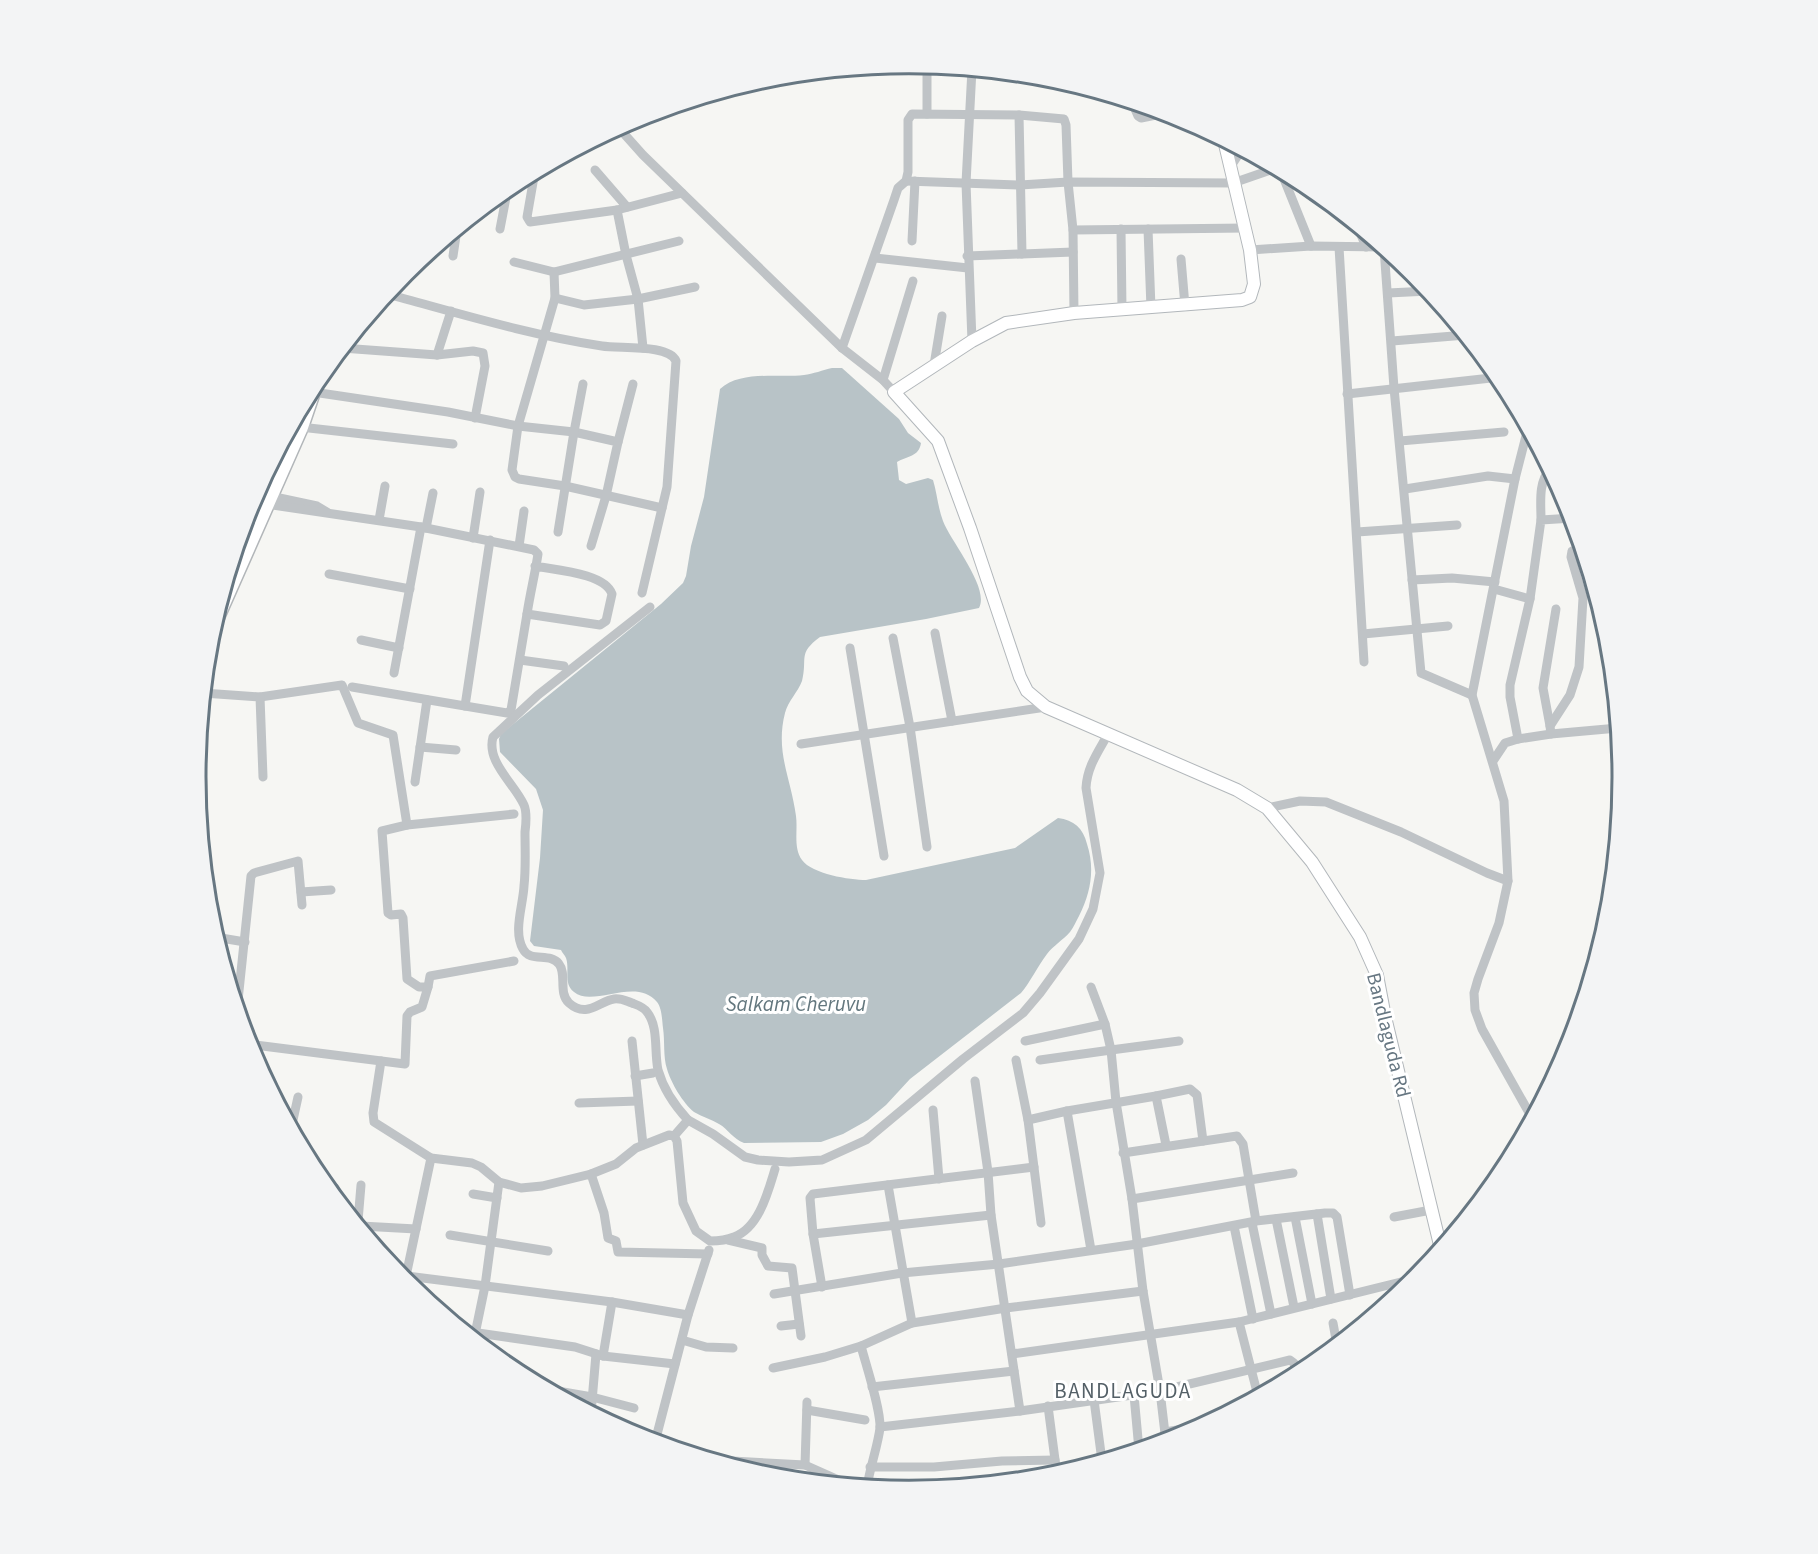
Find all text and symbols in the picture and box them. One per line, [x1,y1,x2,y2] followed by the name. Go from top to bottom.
[1359,970,1417,1100] street label: Bandlaguda Rd
[726,989,866,1019] water label: Salkam Cheruvu
[1054,1376,1192,1406] district label: BANDLAGUDA

